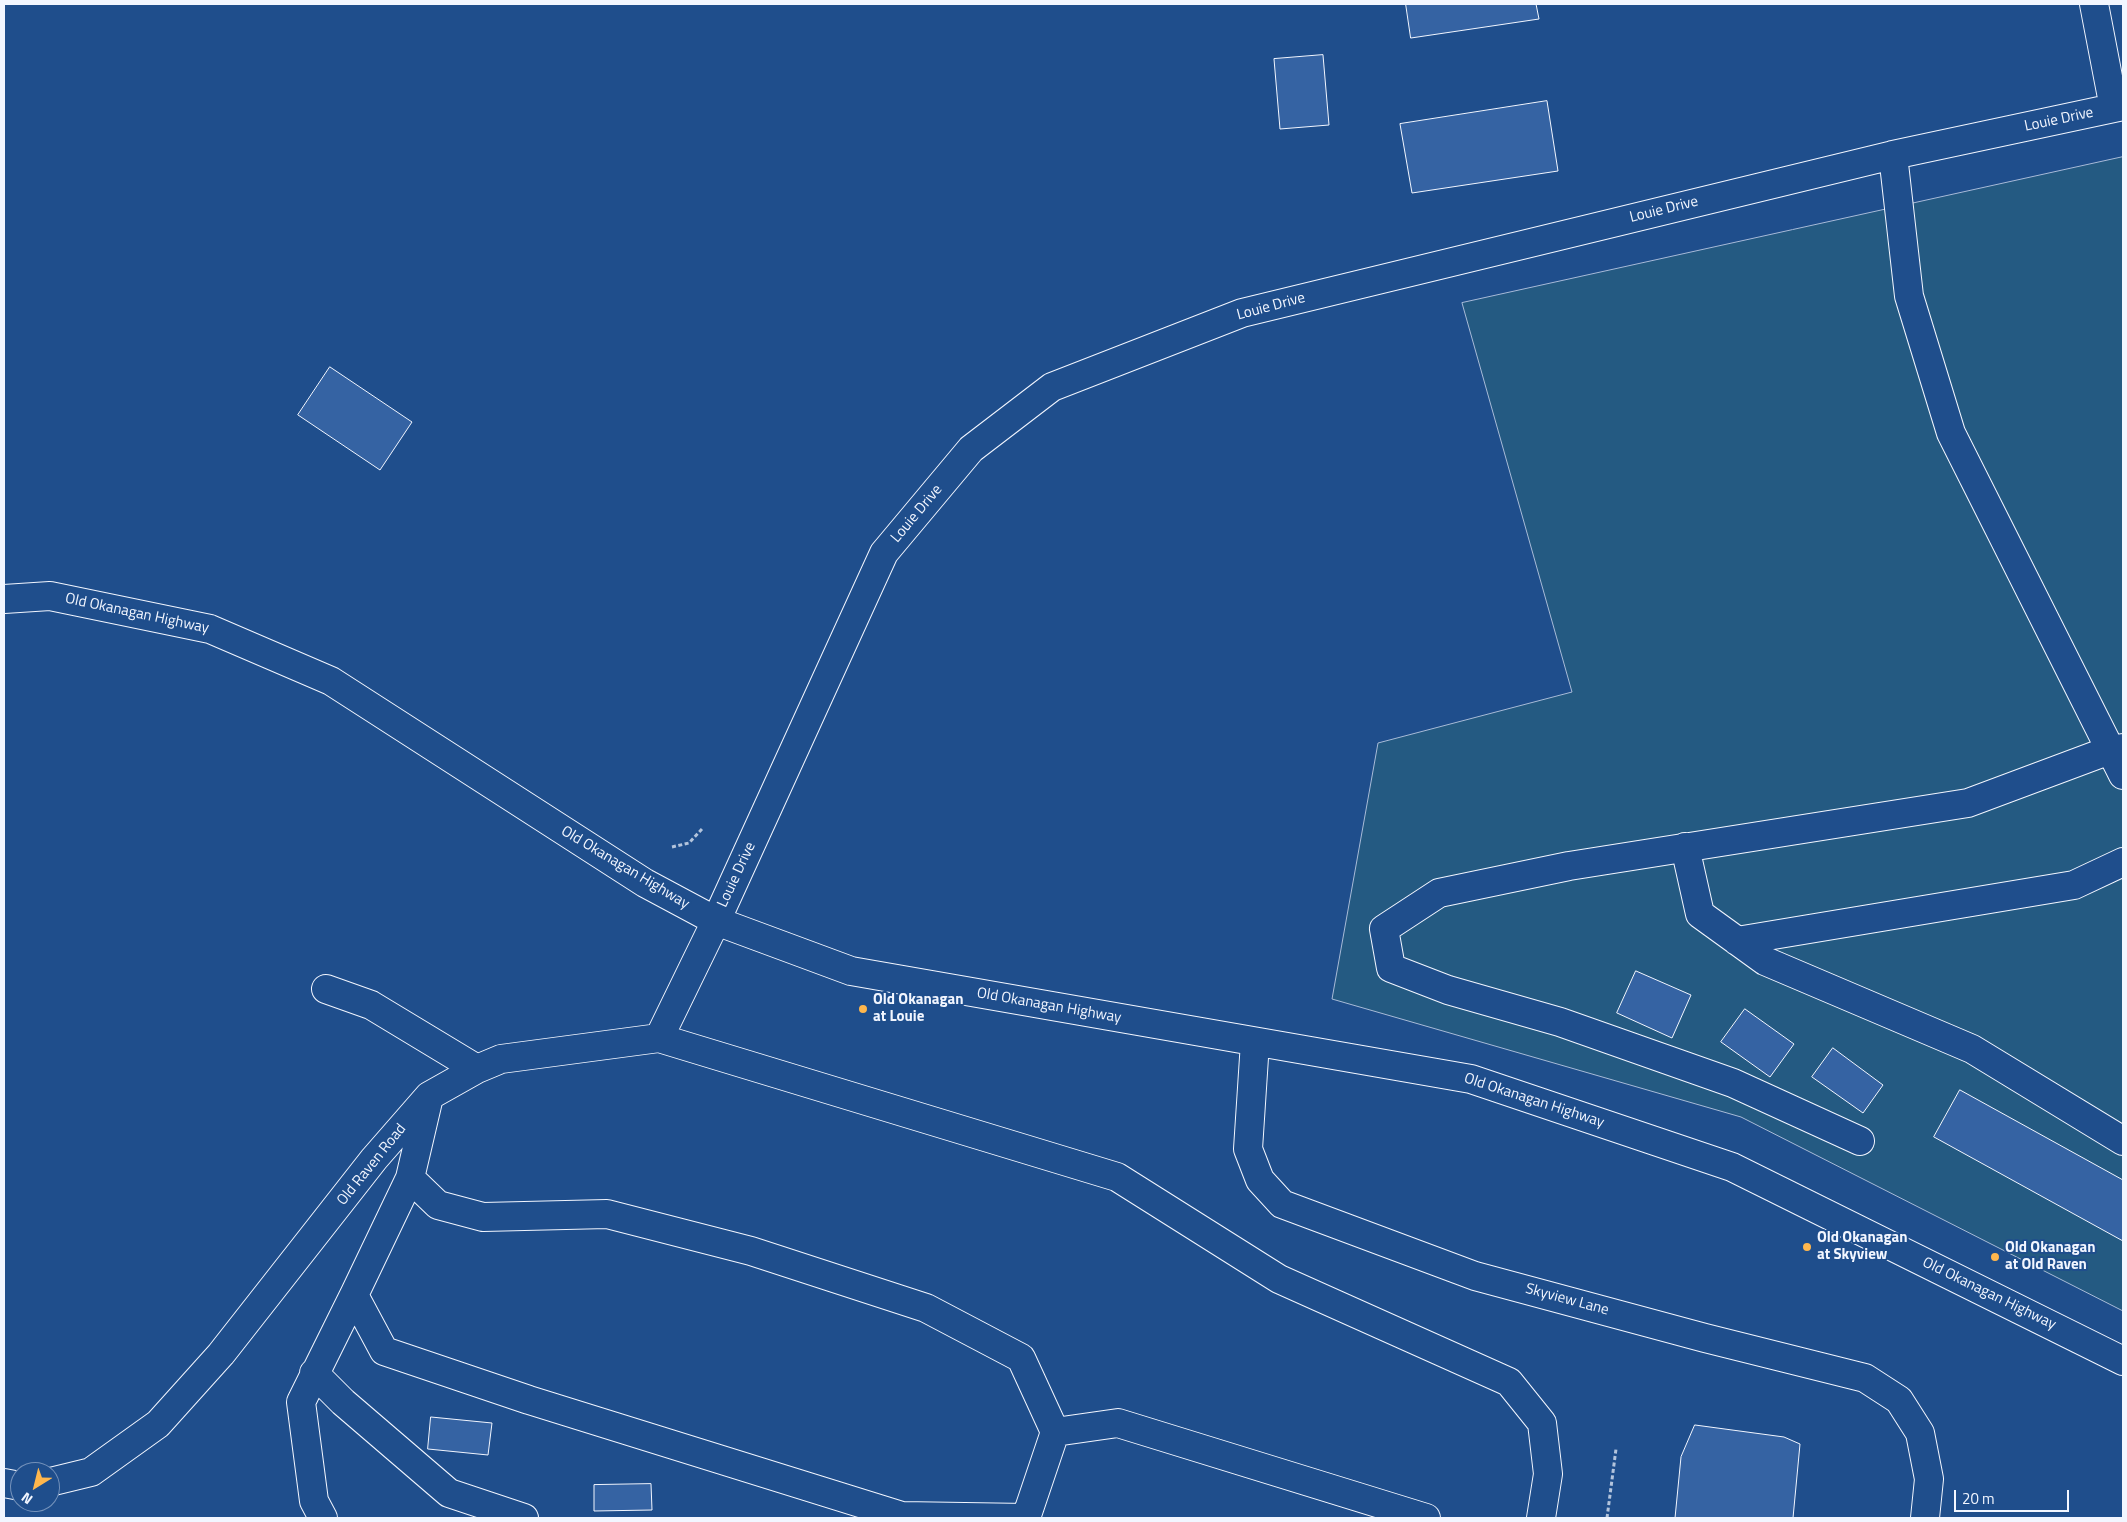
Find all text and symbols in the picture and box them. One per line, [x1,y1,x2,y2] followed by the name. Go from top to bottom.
[2023,104,2095,136] street label: Louie Drive
[1628,193,1700,227] street label: Louie Drive
[1235,289,1307,325] street label: Louie Drive
[888,481,946,547] street label: Louie Drive
[64,590,210,638] street label: Old Okanagan Highway
[558,823,692,913] street label: Old Okanagan Highway
[714,839,760,911] street label: Louie Drive
[975,984,1123,1028] street label: Old Okanagan Highway
[873,991,963,1026] place label: Old Okanagan at Louie
[857,1003,869,1015] marker: Old Okanagan at Louie
[1462,1070,1606,1132] street label: Old Okanagan Highway
[334,1121,410,1209] street label: Old Raven Road
[1817,1229,1907,1264] place label: Old Okanagan at Skyview
[2005,1239,2095,1274] place label: Old Okanagan at Old Raven
[1801,1241,1813,1253] marker: Old Okanagan at Skyview
[1989,1251,2001,1263] marker: Old Okanagan at Old Raven
[1919,1254,2059,1334] street label: Old Okanagan Highway
[1523,1280,1611,1320] street label: Skyview Lane
[10,1462,60,1512] north arrow
[1957,1480,2072,1512] scale bar
[16,1487,37,1510] text: N
[1962,1487,1995,1510] text: 20 m

